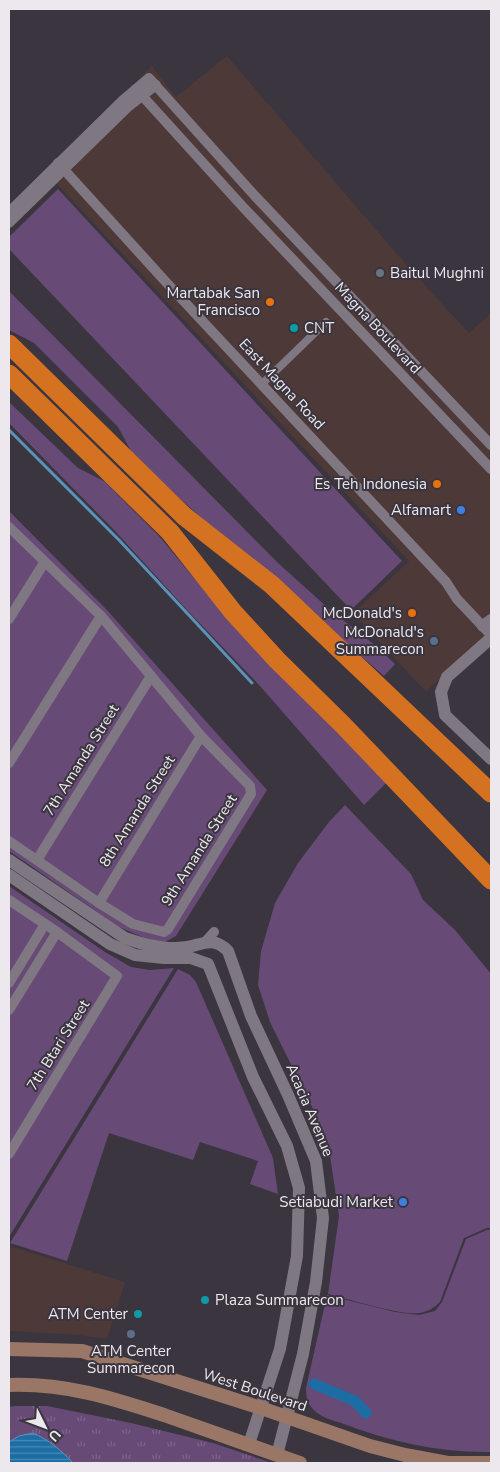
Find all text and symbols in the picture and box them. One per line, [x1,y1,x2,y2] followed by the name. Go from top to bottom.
[390,263,484,283] place label: Baitul Mughni
[374,267,386,279] marker: Baitul Mughni
[330,278,426,378] street label: Magna Boulevard
[167,283,260,320] place label: Martabak San Francisco
[264,296,276,308] marker: Martabak San Francisco
[304,318,334,338] place label: CNT
[288,322,300,334] marker: CNT
[235,334,329,434] street label: East Magna Road
[314,474,427,494] place label: Es Teh Indonesia
[431,478,443,490] marker: Es Teh Indonesia
[391,500,452,520] place label: Alfamart
[455,504,467,516] marker: Alfamart
[323,603,402,623] place label: McDonald's
[406,607,418,619] marker: McDonald's
[336,622,424,659] place label: McDonald's Summarecon
[428,635,440,647] marker: McDonald's Summarecon
[39,700,124,820] street label: 7th Amanda Street
[95,751,180,871] street label: 8th Amanda Street
[157,790,242,910] street label: 9th Amanda Street
[22,995,94,1094] street label: 7th Btari Street
[281,1061,339,1159] street label: Acacia Avenue
[279,1192,394,1212] place label: Setiabudi Market
[397,1196,409,1208] marker: Setiabudi Market
[215,1290,344,1310] place label: Plaza Summarecon
[199,1294,211,1306] marker: Plaza Summarecon
[48,1304,129,1324] place label: ATM Center
[132,1308,144,1320] marker: ATM Center
[125,1328,137,1340] marker: ATM Center Summarecon
[87,1341,175,1378] place label: ATM Center Summarecon
[200,1364,310,1416] street label: West Boulevard
[20,1402,70,1452] north arrow
[44,1425,65,1446] text: U

